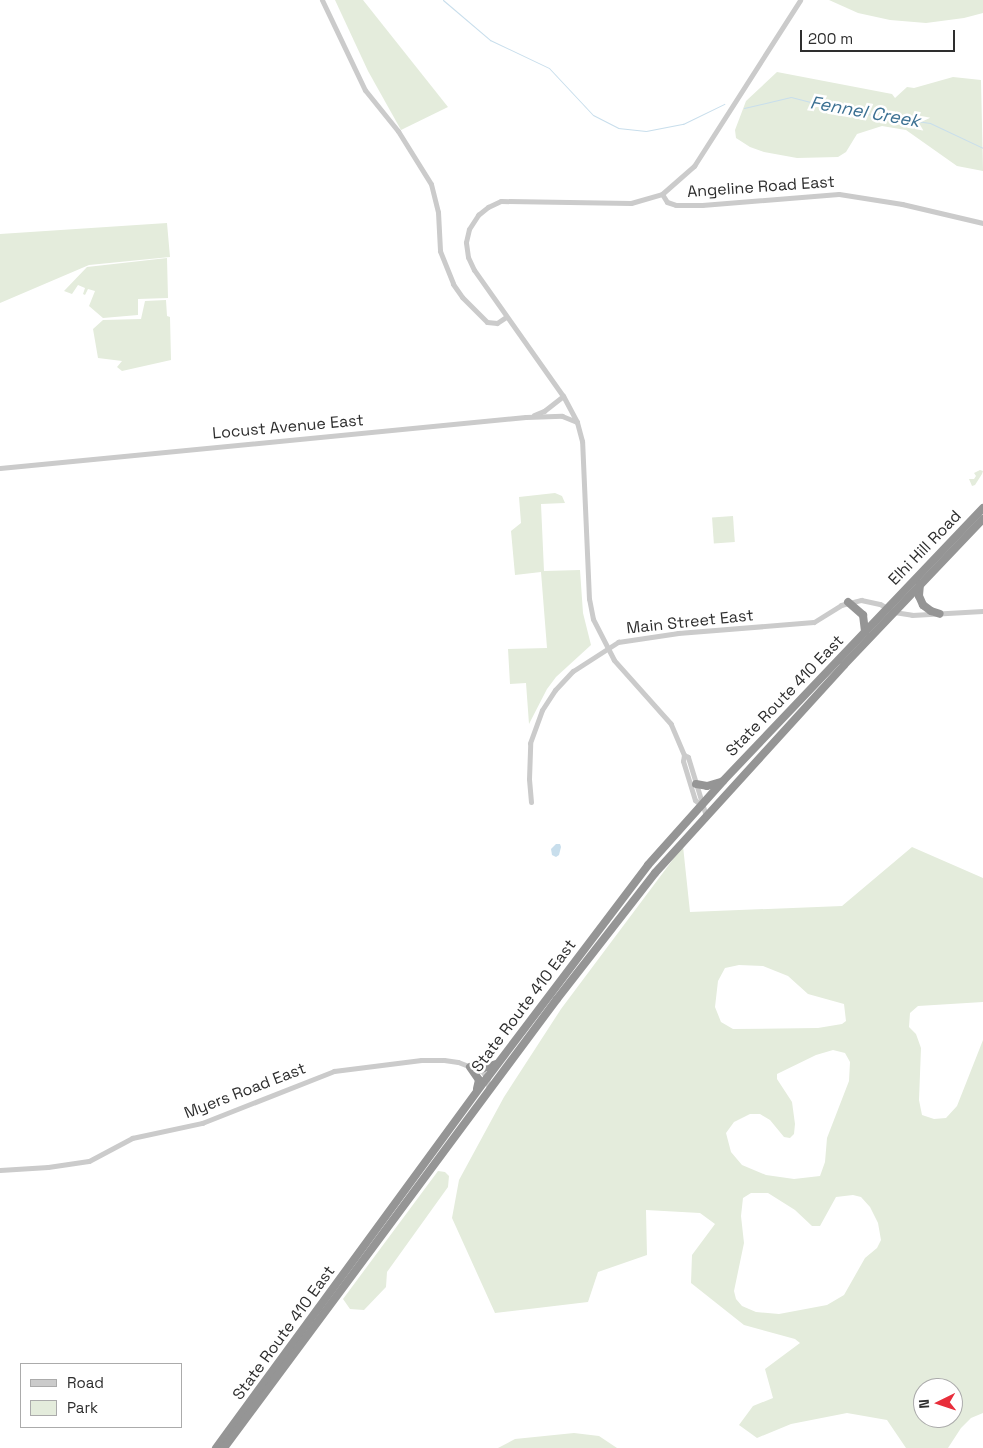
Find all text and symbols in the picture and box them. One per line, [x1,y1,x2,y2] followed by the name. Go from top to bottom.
[803,20,958,52] scale bar
[808,29,853,48] text: 200 m
[808,92,922,132] water label: Fennel Creek
[687,172,835,202] street label: Angeline Road East
[211,411,365,443] street label: Locust Avenue East
[885,507,965,589] street label: Elhi Hill Road
[626,606,754,638] street label: Main Street East
[722,631,848,761] street label: State Route 410 East
[468,936,580,1076] street label: State Route 410 East
[182,1059,308,1123] street label: Myers Road East
[229,1262,339,1404] street label: State Route 410 East
[20,1363,182,1428] legend
[67,1373,104,1392] text: Road
[913,1378,963,1428] north arrow
[67,1398,98,1417] text: Park
[915,1399,933,1409] text: N

